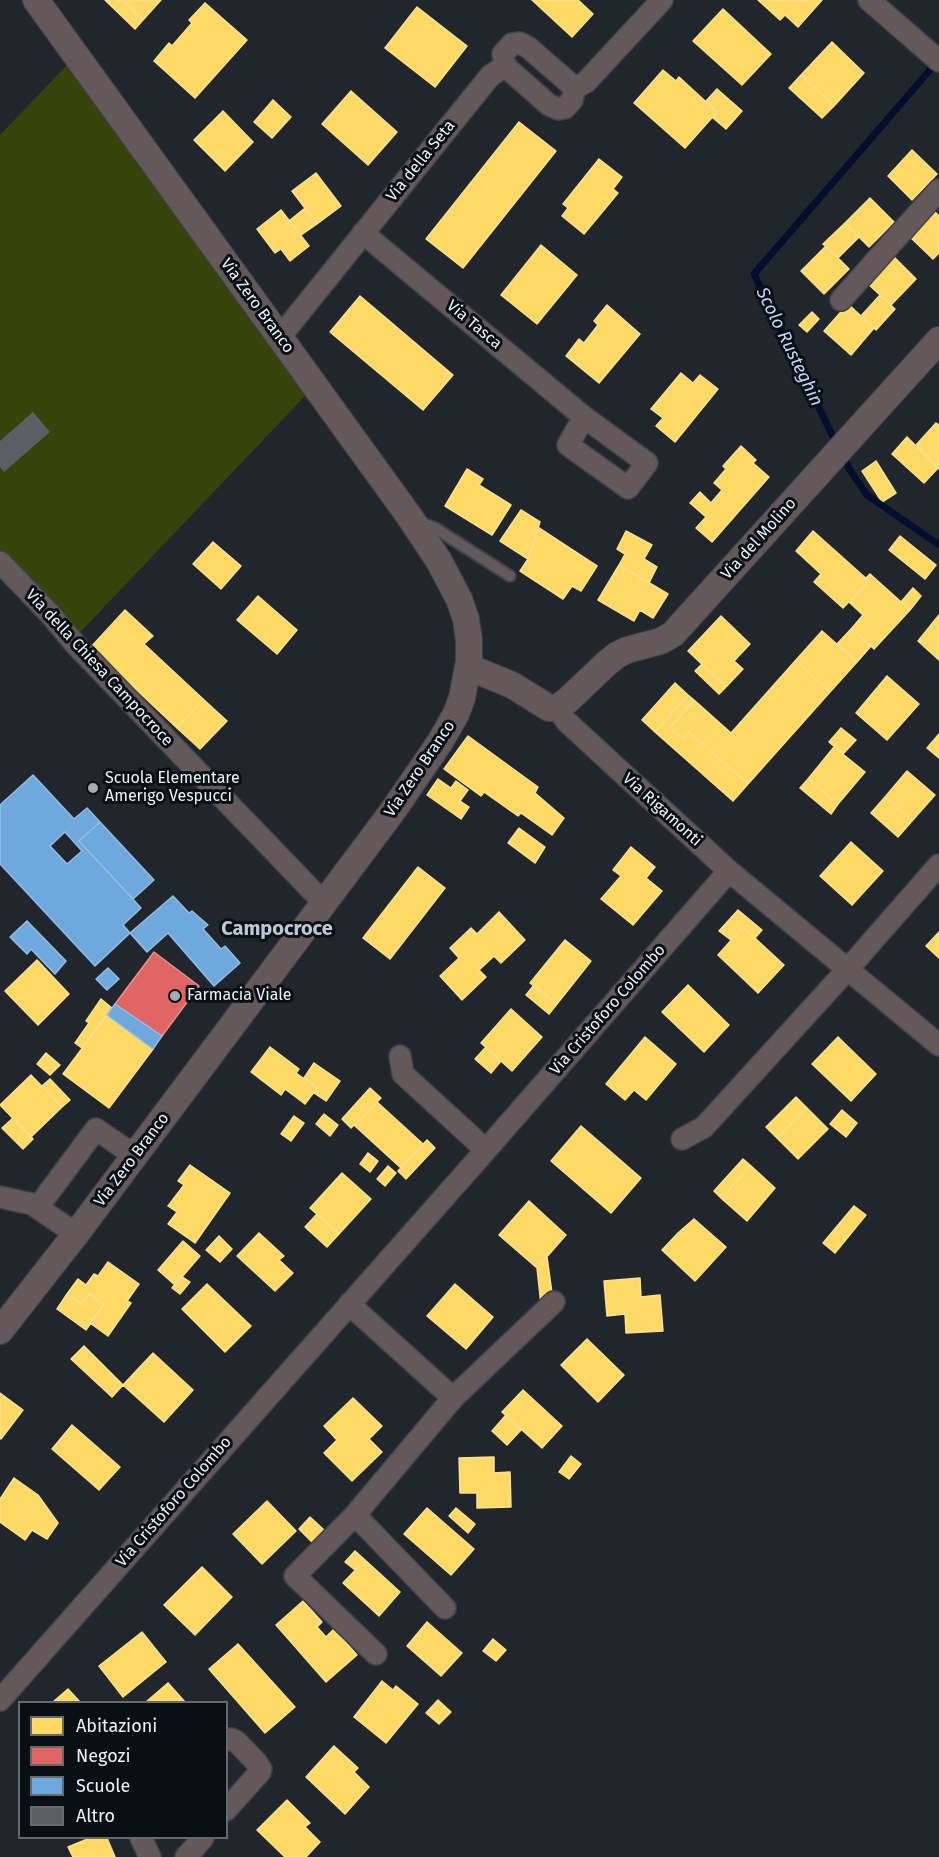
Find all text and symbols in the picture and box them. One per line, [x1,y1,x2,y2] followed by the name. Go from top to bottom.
[382,117,460,205] street label: Via della Seta
[216,255,298,357] street label: Via Zero Branco
[751,284,827,410] water label: Scolo Rusteghin
[443,296,505,354] street label: Via Tasca
[717,494,801,584] street label: Via del Molino
[21,586,177,750] street label: Via della Chiesa Campocroce
[381,717,459,821] street label: Via Zero Branco
[105,769,240,807] place label: Scuola Elementare Amerigo Vespucci
[618,769,706,851] street label: Via Rigamonti
[86,781,100,795] marker: Scuola Elementare Amerigo Vespucci
[221,917,333,941] district label: Campocroce
[546,941,670,1079] street label: Via Cristoforo Colombo
[187,986,292,1006] place label: Farmacia Viale
[168,989,182,1003] marker: Farmacia Viale
[90,1109,174,1211] street label: Via Zero Branco
[112,1433,236,1571] street label: Via Cristoforo Colombo
[18,1701,228,1839] legend
[76,1715,157,1737] text: Abitazioni
[76,1745,131,1767] text: Negozi
[76,1775,130,1797] text: Scuole
[76,1805,115,1827] text: Altro

